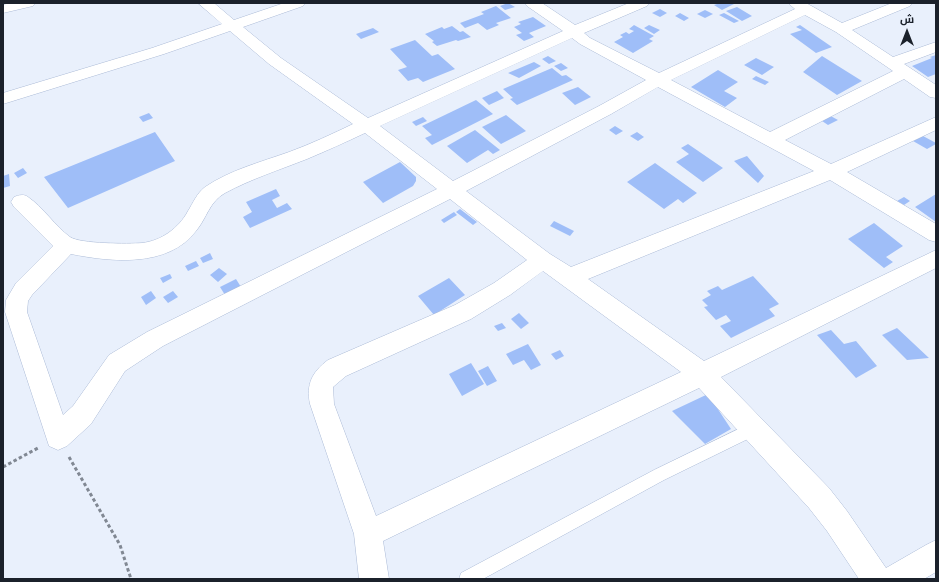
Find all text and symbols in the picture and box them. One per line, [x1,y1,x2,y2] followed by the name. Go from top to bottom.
[887,12,927,52] north arrow
[900,13,914,26] text: ش

